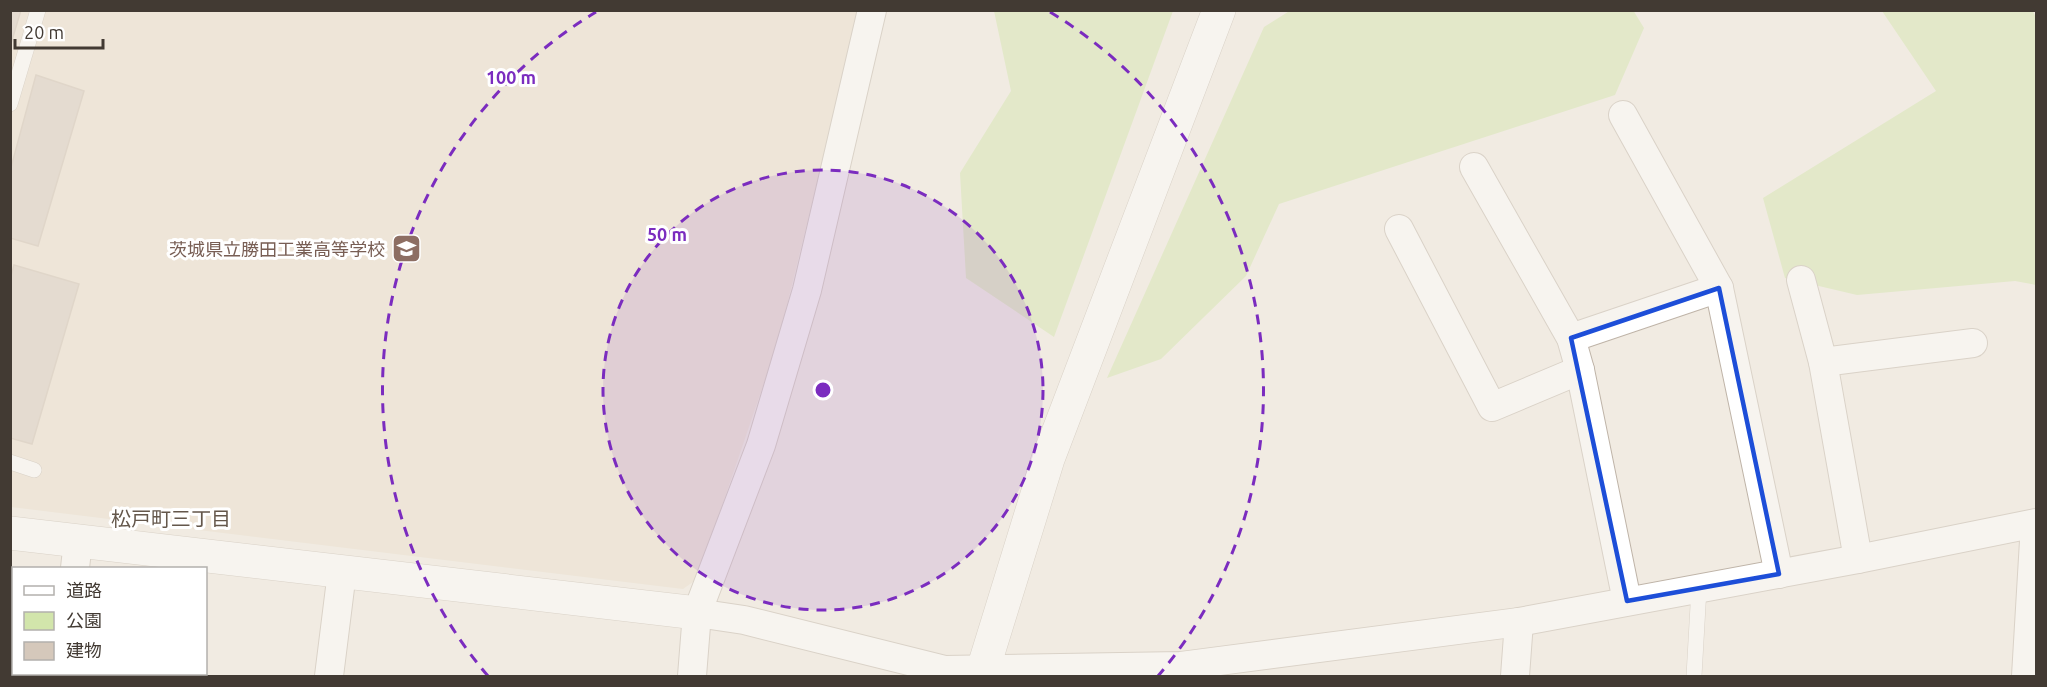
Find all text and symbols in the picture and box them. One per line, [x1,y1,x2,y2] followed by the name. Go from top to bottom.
[15,12,104,50] scale bar
[24,22,64,42] text: 20 m
[486,67,536,87] text: 100 m
[647,224,687,244] text: 50 m
[390,233,422,265] school or university icon: 茨城県立勝田工業高等学校
[169,239,385,259] place label: 茨城県立勝田工業高等学校
[813,380,833,400] centre of rings
[111,507,231,530] district label: 松戸町三丁目
[12,567,207,675] legend
[66,580,102,600] text: 道路
[66,610,102,630] text: 公園
[66,640,102,660] text: 建物

